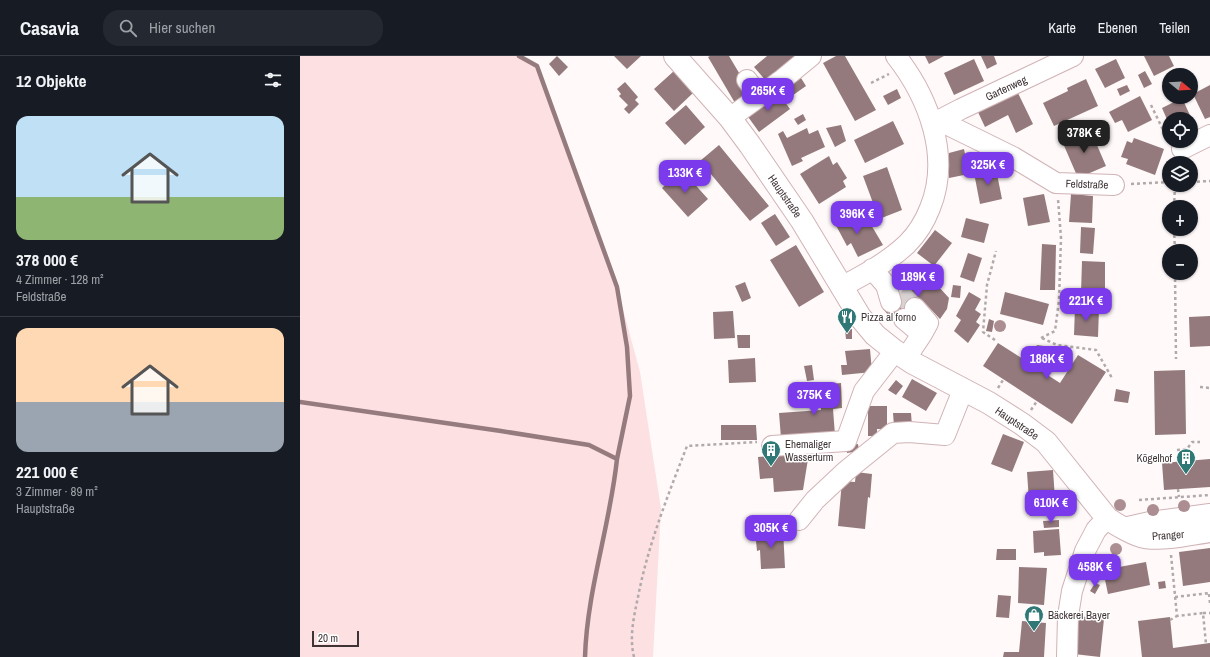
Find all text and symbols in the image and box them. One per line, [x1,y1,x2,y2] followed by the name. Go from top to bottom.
[103,10,383,46] search box
[20,15,79,41] text: Casavia
[117,17,139,39] icon: search
[149,17,215,38] text: Hier suchen
[1048,19,1076,37] text: Karte
[1098,19,1137,37] text: Ebenen
[1159,19,1190,37] text: Teilen
[1162,68,1198,104] north arrow
[1162,68,1198,280] map controls
[16,69,87,92] text: 12 Objekte
[262,69,284,91] icon: filters
[983,72,1029,104] street label: Gartenweg
[735,78,801,112] pin: 265K €
[751,82,785,99] text: 265K €
[1162,112,1198,148] button: locate
[1051,120,1117,154] pin: 378K €
[1067,124,1101,141] text: 378K €
[114,142,186,214] icon: home
[955,152,1021,186] pin: 325K €
[971,156,1005,173] text: 325K €
[1162,156,1198,192] button: layers
[652,160,718,194] pin: 133K €
[668,164,702,181] text: 133K €
[765,172,805,220] street label: Hauptstraße
[1065,176,1109,192] street label: Feldstraße
[1162,200,1198,236] button: +
[824,201,890,235] pin: 396K €
[840,205,874,222] text: 396K €
[1162,244,1198,280] button: −
[16,248,78,271] text: 378 000 €
[885,264,951,298] pin: 189K €
[901,268,935,285] text: 189K €
[16,271,104,288] text: 4 Zimmer · 128 m²
[16,288,66,305] text: Feldstraße
[1053,288,1119,322] pin: 221K €
[1069,292,1103,309] text: 221K €
[836,306,858,334] restaurant icon: Pizza al forno
[861,310,916,324] place label: Pizza al forno
[1014,346,1080,380] pin: 186K €
[1030,350,1064,367] text: 186K €
[114,354,186,426] icon: home
[781,382,847,416] pin: 375K €
[797,386,831,403] text: 375K €
[993,403,1041,443] street label: Hauptstraße
[785,437,833,464] place label: Ehemaliger Wasserturm
[760,439,782,467] building icon: Ehemaliger Wasserturm
[1175,447,1197,475] building icon: Kögelhof
[1136,451,1172,465] place label: Kögelhof
[16,460,78,483] text: 221 000 €
[16,483,98,500] text: 3 Zimmer · 89 m²
[1018,490,1084,524] pin: 610K €
[1034,494,1068,511] text: 610K €
[16,500,75,517] text: Hauptstraße
[738,515,804,549] pin: 305K €
[754,519,788,536] text: 305K €
[1152,527,1184,543] street label: Pranger
[1062,554,1128,588] pin: 458K €
[1078,558,1112,575] text: 458K €
[1023,604,1045,632] shop icon: Bäckerei Bayer
[1048,608,1110,622] place label: Bäckerei Bayer
[312,629,359,648] scale bar
[318,631,338,645] text: 20 m

